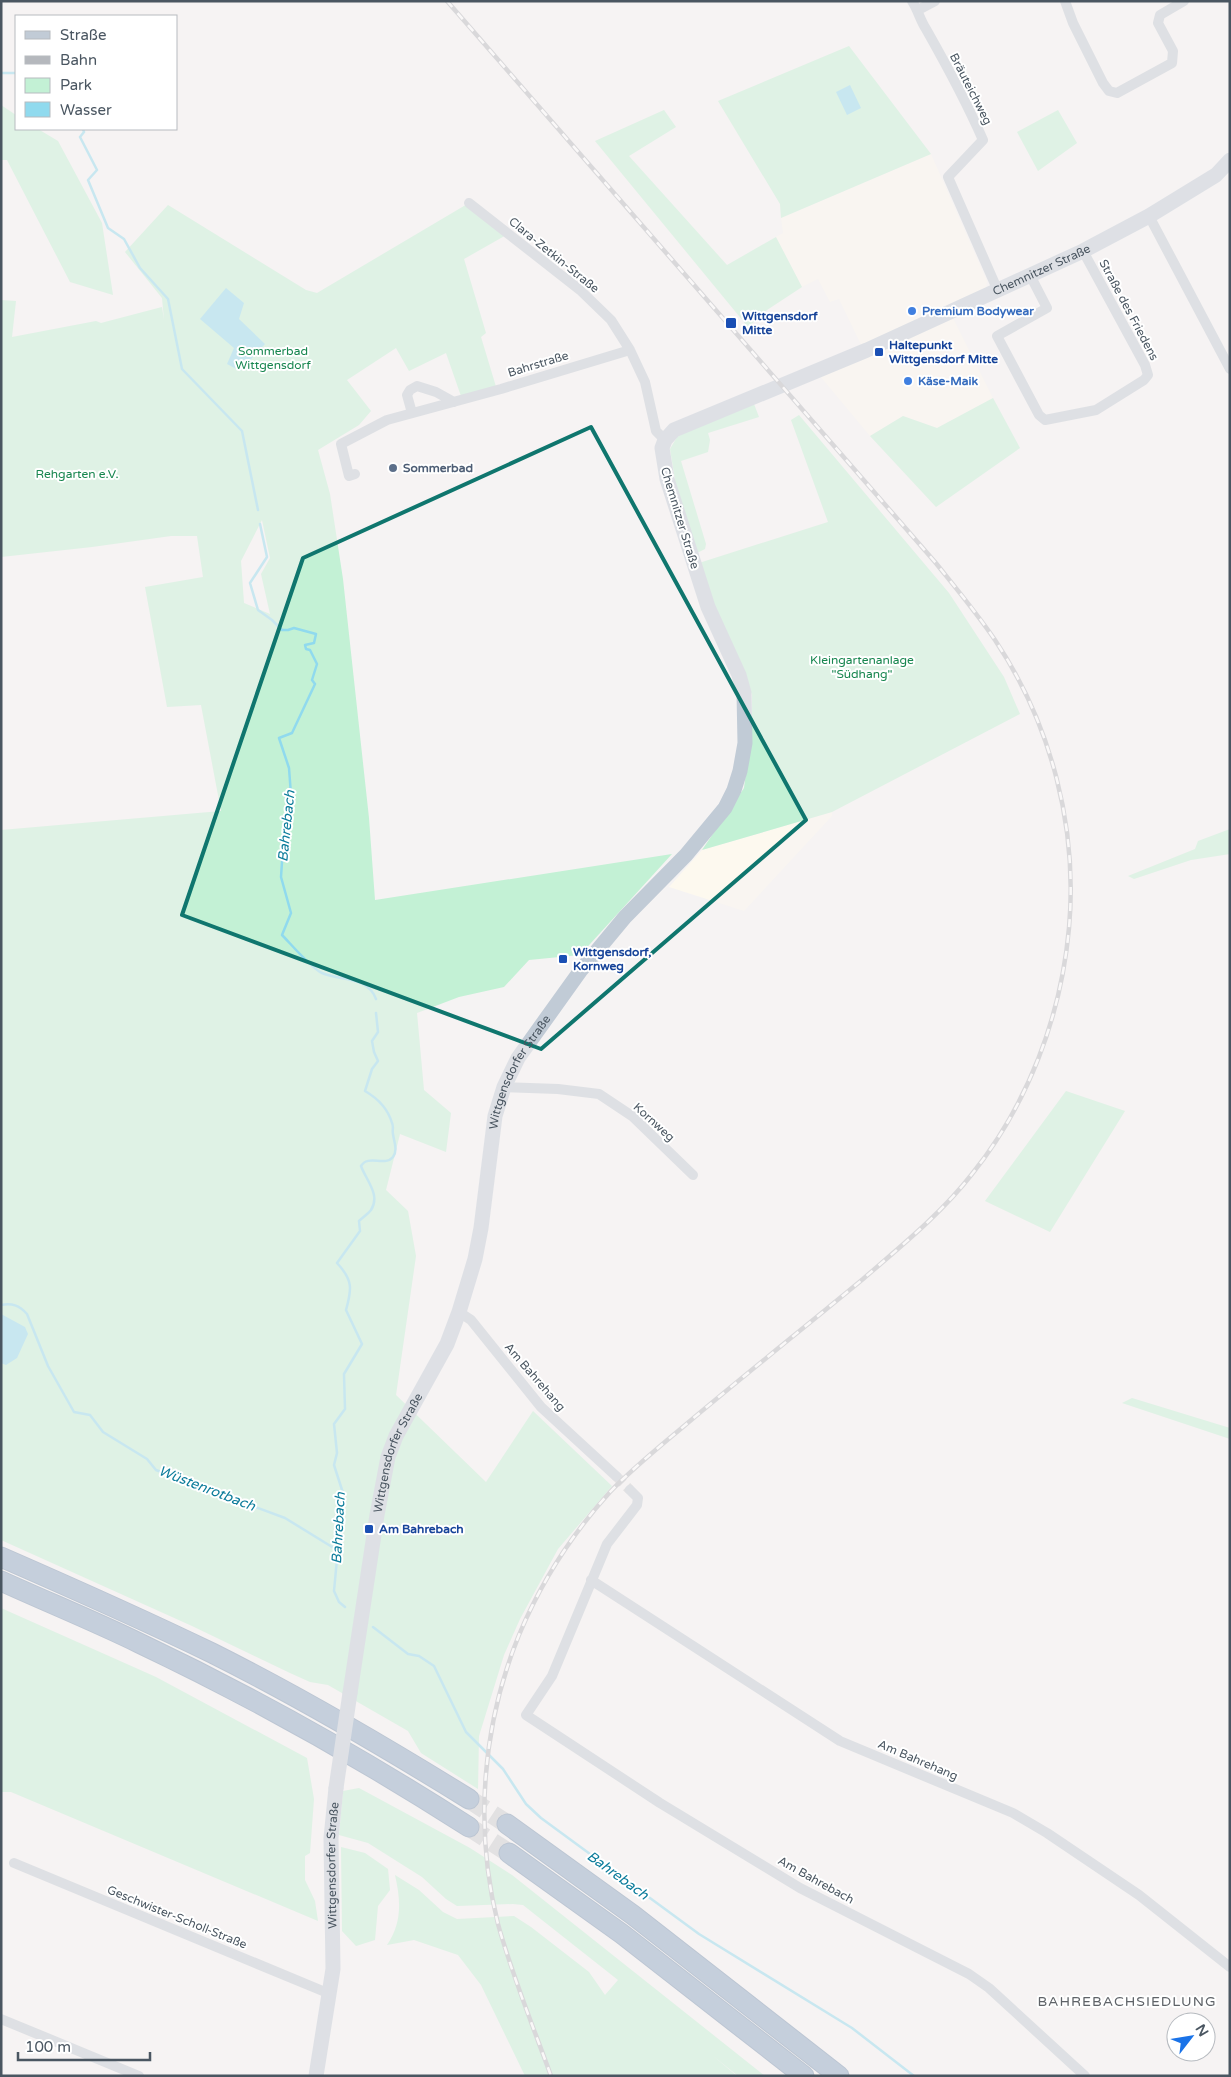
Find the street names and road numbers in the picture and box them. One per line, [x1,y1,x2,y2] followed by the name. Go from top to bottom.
[947,51,995,127] street label: Bräuteichweg
[506,214,602,296] street label: Clara-Zetkin-Straße
[990,241,1093,299] street label: Chemnitzer Straße
[1096,257,1162,363] street label: Straße des Friedens
[506,348,570,380] street label: Bahrstraße
[658,465,702,571] street label: Chemnitzer Straße
[486,1012,554,1130] street label: Wittgensdorfer Straße
[630,1100,678,1144] street label: Kornweg
[502,1340,568,1414] street label: Am Bahrehang
[371,1390,425,1514] street label: Wittgensdorfer Straße
[876,1737,960,1783] street label: Am Bahrehang
[324,1801,342,1929] street label: Wittgensdorfer Straße
[776,1853,856,1907] street label: Am Bahrebach
[105,1883,249,1952] street label: Geschwister-Scholl-Straße

